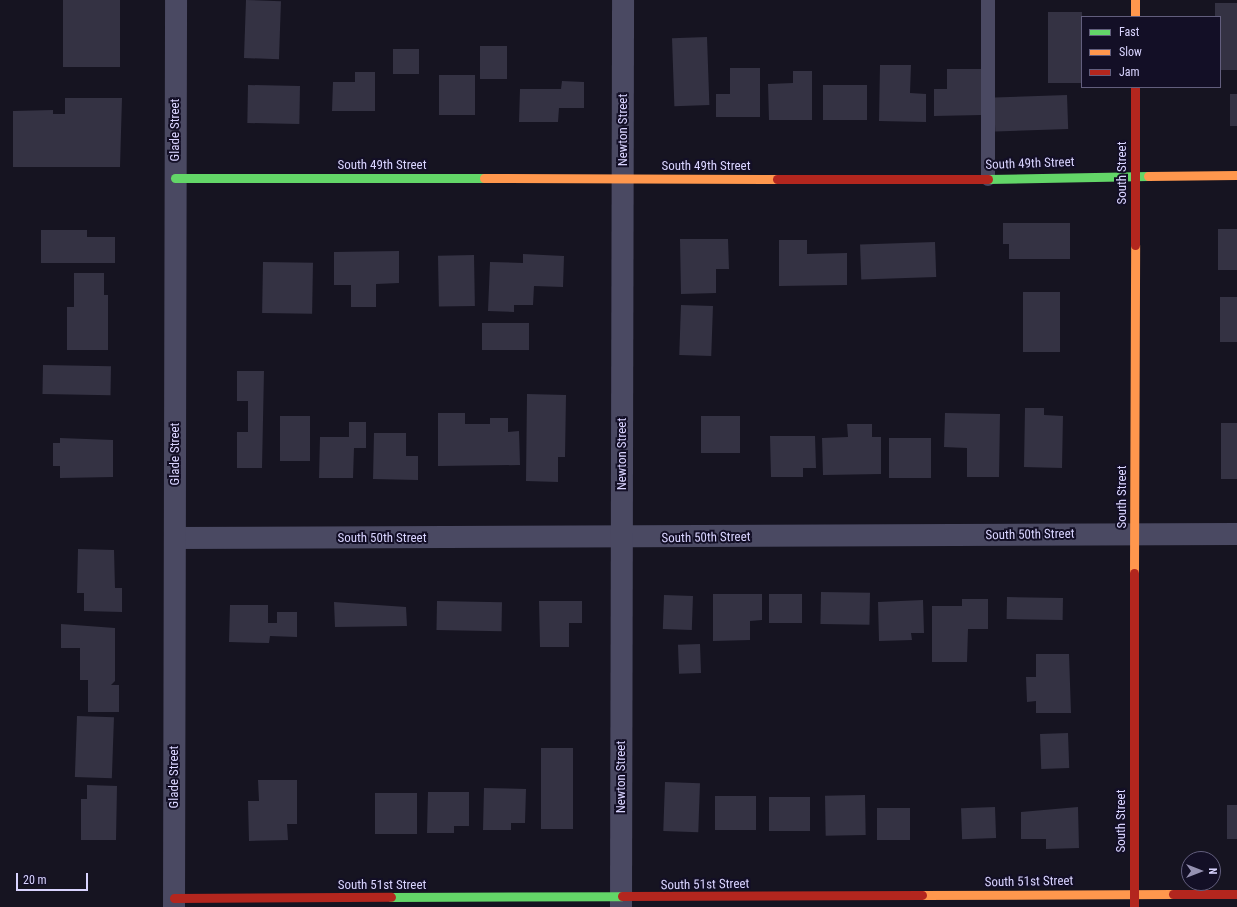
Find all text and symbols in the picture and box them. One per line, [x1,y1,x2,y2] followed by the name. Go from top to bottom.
[1081,16,1221,88] legend
[1119,25,1139,39] text: Fast
[1119,45,1142,59] text: Slow
[1119,65,1140,79] text: Jam
[615,94,631,166] street label: Newton Street
[167,99,183,161] street label: Glade Street
[1114,141,1130,205] street label: South Street
[985,155,1075,173] street label: South 49th Street
[337,157,427,173] street label: South 49th Street
[661,158,751,174] street label: South 49th Street
[614,418,630,490] street label: Newton Street
[167,423,183,485] street label: Glade Street
[1114,465,1130,529] street label: South Street
[985,526,1075,544] street label: South 50th Street
[661,529,751,547] street label: South 50th Street
[337,530,427,546] street label: South 50th Street
[613,741,629,813] street label: Newton Street
[166,746,182,808] street label: Glade Street
[1113,789,1129,853] street label: South Street
[1181,851,1221,891] north arrow
[18,865,90,891] scale bar
[1206,868,1219,874] text: N
[23,873,47,887] text: 20 m
[985,873,1073,891] street label: South 51st Street
[661,876,749,894] street label: South 51st Street
[338,877,426,893] street label: South 51st Street

